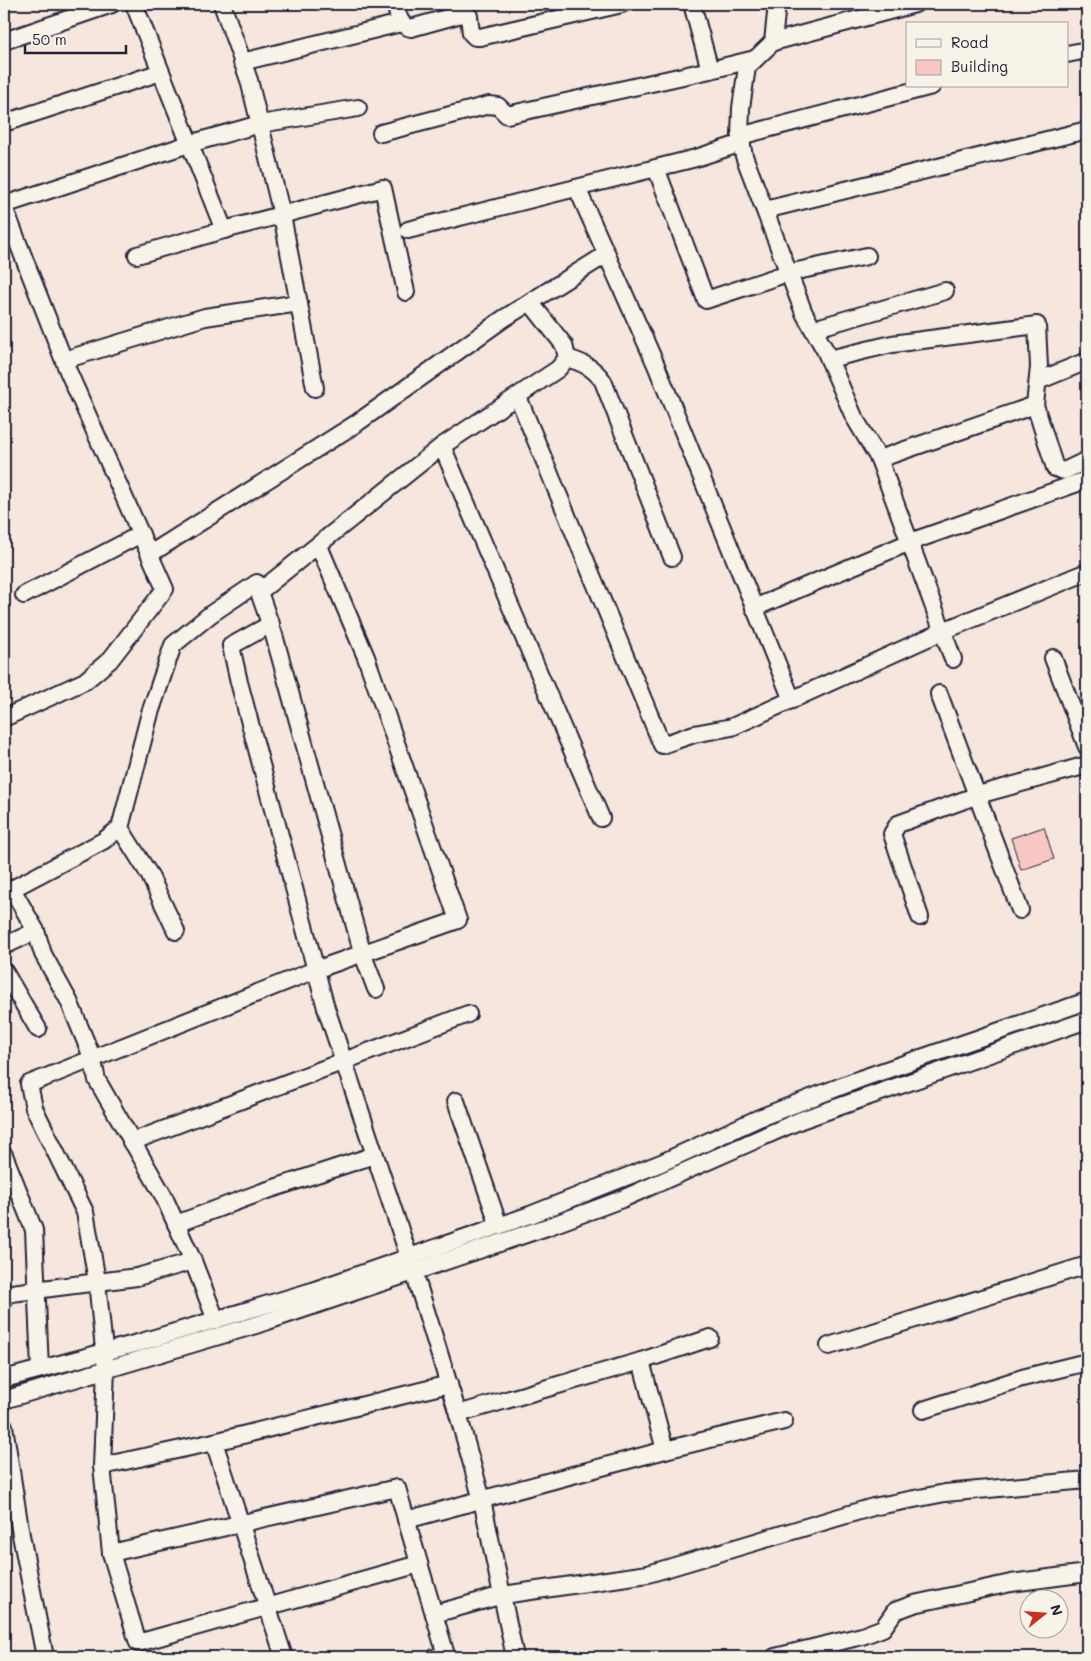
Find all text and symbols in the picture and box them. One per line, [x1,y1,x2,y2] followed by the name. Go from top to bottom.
[25,22,126,54] scale bar
[906,22,1068,88] legend
[32,29,67,49] text: 50 m
[951,32,988,52] text: Road
[951,56,1008,76] text: Building
[1018,1588,1068,1638] north arrow
[1046,1602,1068,1618] text: N

